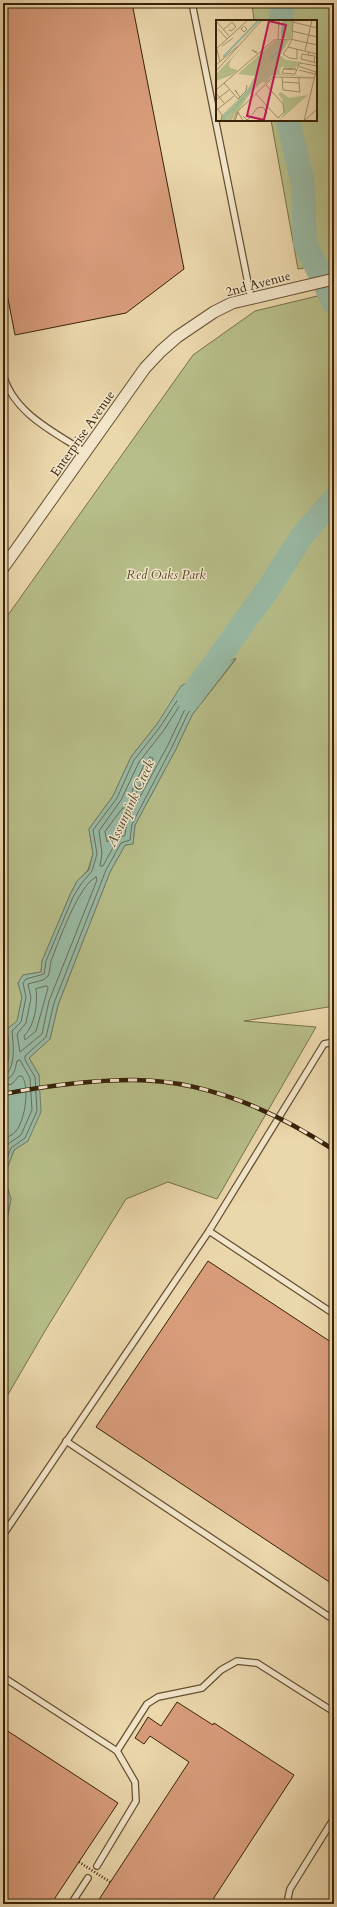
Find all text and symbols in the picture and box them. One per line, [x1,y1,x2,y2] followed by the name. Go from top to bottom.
[216,20,317,121] inset map
[224,267,293,301] street label: 2nd Avenue
[46,387,119,480] street label: Enterprise Avenue
[126,566,206,584] park label: Red Oaks Park
[101,756,159,851] water label: Assunpink Creek

